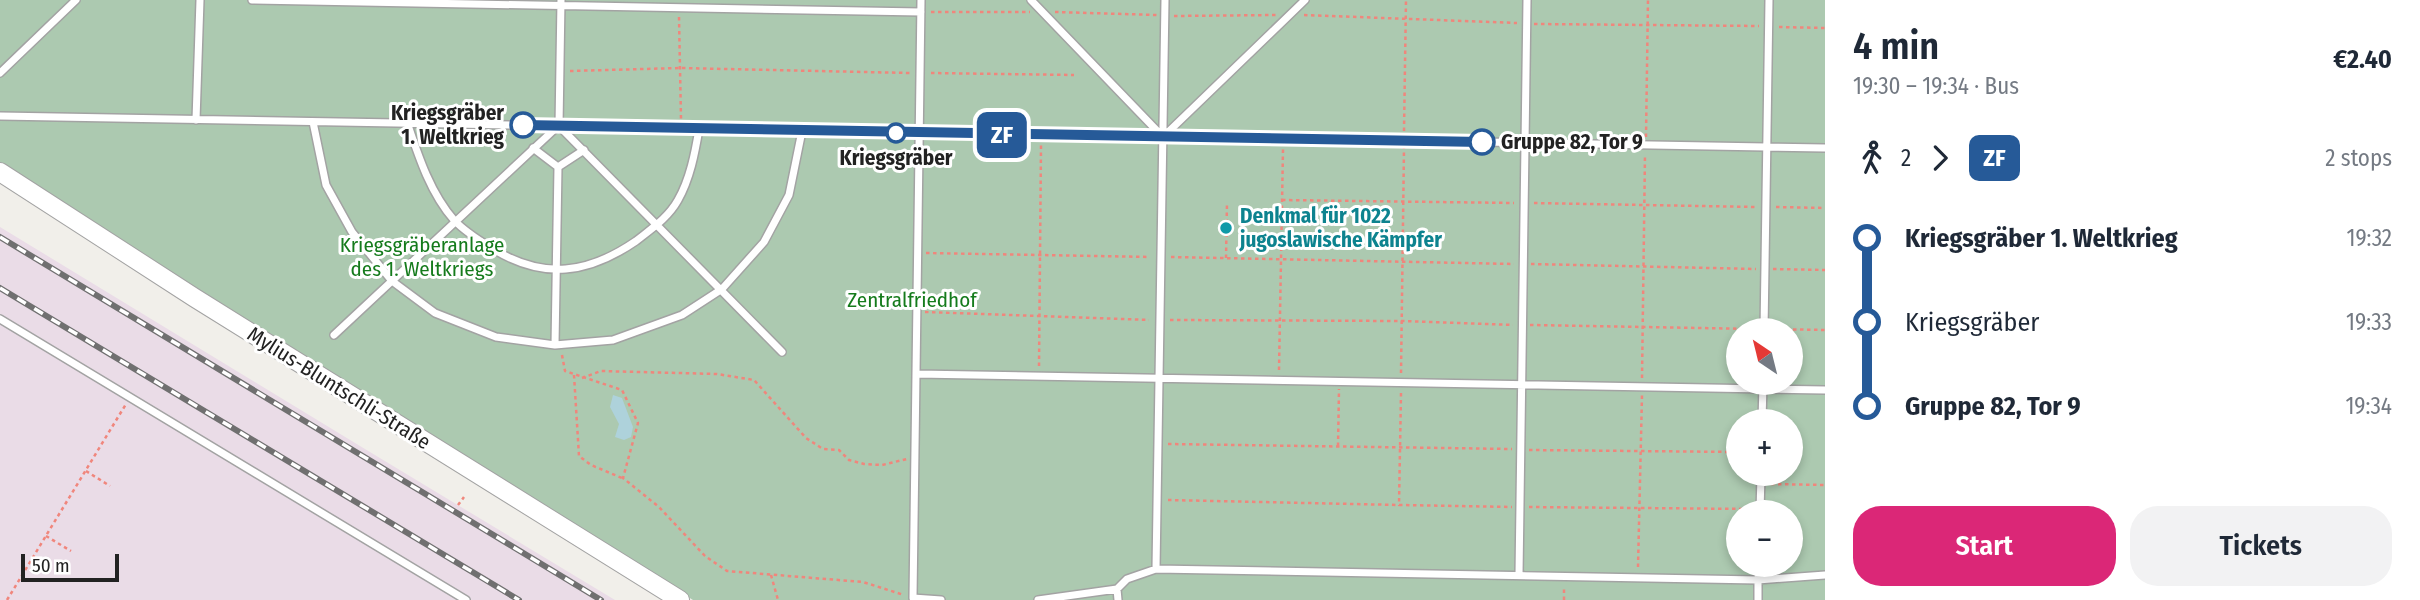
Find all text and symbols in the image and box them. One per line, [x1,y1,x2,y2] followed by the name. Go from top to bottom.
[1853,23,1939,69] text: 4 min
[2333,44,2392,75] text: €2.40
[1853,72,2019,100] text: 19:30 – 19:34 · Bus
[391,100,505,150] place label: Kriegsgräber 1. Weltkrieg
[510,112,536,138] marker: Kriegsgräber 1. Weltkrieg
[970,112,1034,158] line badge: ZF
[991,121,1013,149] text: ZF
[886,123,906,143] marker: Kriegsgräber
[1469,129,1495,155] marker: Gruppe 82, Tor 9
[1501,129,1643,155] place label: Gruppe 82, Tor 9
[1853,139,1891,177] icon: walk
[1921,139,1959,177] icon: forward
[1901,144,1911,172] text: 2
[1983,144,2006,172] text: ZF
[2325,144,2392,172] text: 2 stops
[839,145,953,171] place label: Kriegsgräber
[1239,203,1442,253] place label: Denkmal für 1022 jugoslawische Kämpfer
[1218,220,1234,236] marker: Denkmal für 1022 jugoslawische Kämpfer
[1905,223,2178,254] text: Kriegsgräber 1. Weltkrieg
[2346,224,2392,252] text: 19:32
[340,232,504,282] park label: Kriegsgräberanlage des 1. Weltkriegs
[847,287,978,313] park label: Zentralfriedhof
[1905,307,2039,338] text: Kriegsgräber
[2346,308,2392,336] text: 19:33
[1726,318,1802,396] north arrow
[1726,318,1803,577] map controls
[243,321,435,455] street label: Mylius-Bluntschli-Straße
[1905,391,2081,422] text: Gruppe 82, Tor 9
[2345,392,2392,420] text: 19:34
[1726,409,1803,486] button: +
[1726,500,1803,577] button: −
[1853,506,2116,586] button: Start
[2130,506,2392,586] button: Tickets
[21,551,119,583] scale bar
[32,554,70,577] text: 50 m

